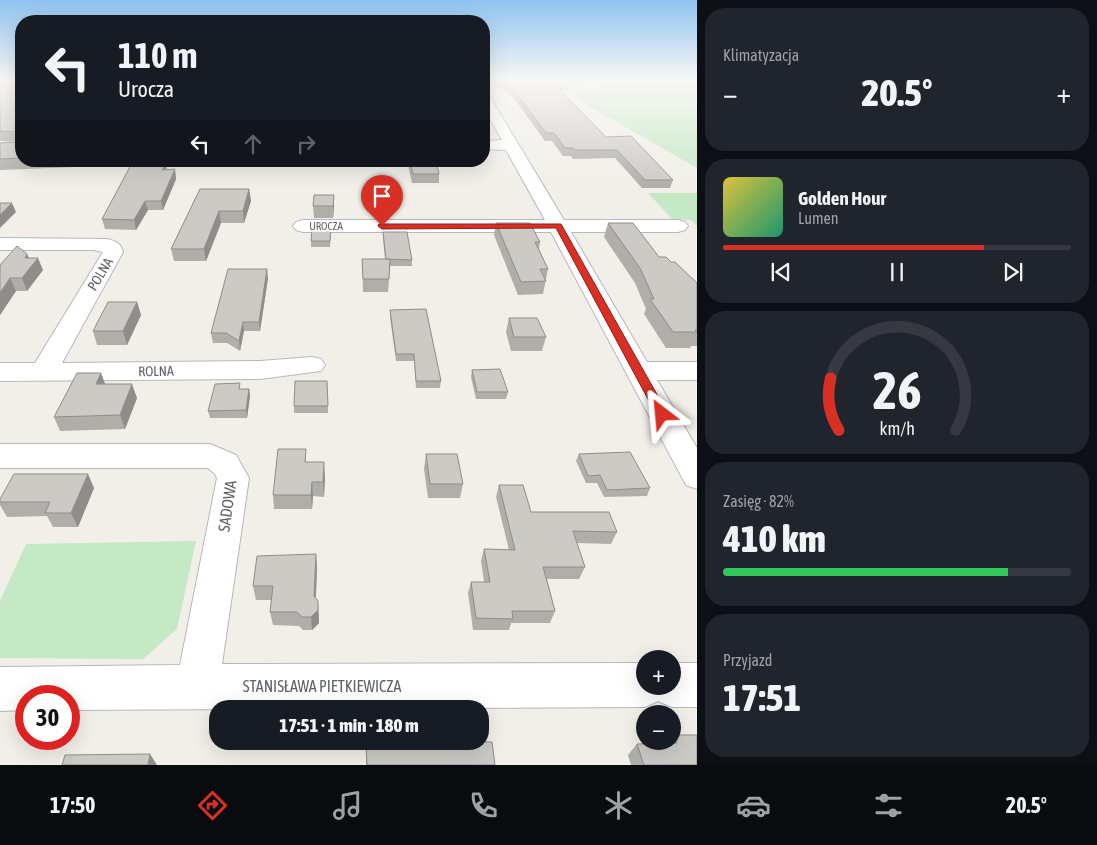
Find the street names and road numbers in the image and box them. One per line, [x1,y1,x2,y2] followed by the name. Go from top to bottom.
[309,220,343,232] street label: UROCZA
[84,255,116,293] street label: POLNA
[138,363,174,379] street label: ROLNA
[214,479,240,533] street label: SADOWA
[243,677,401,695] street label: STANISŁAWA PIETKIEWICZA

